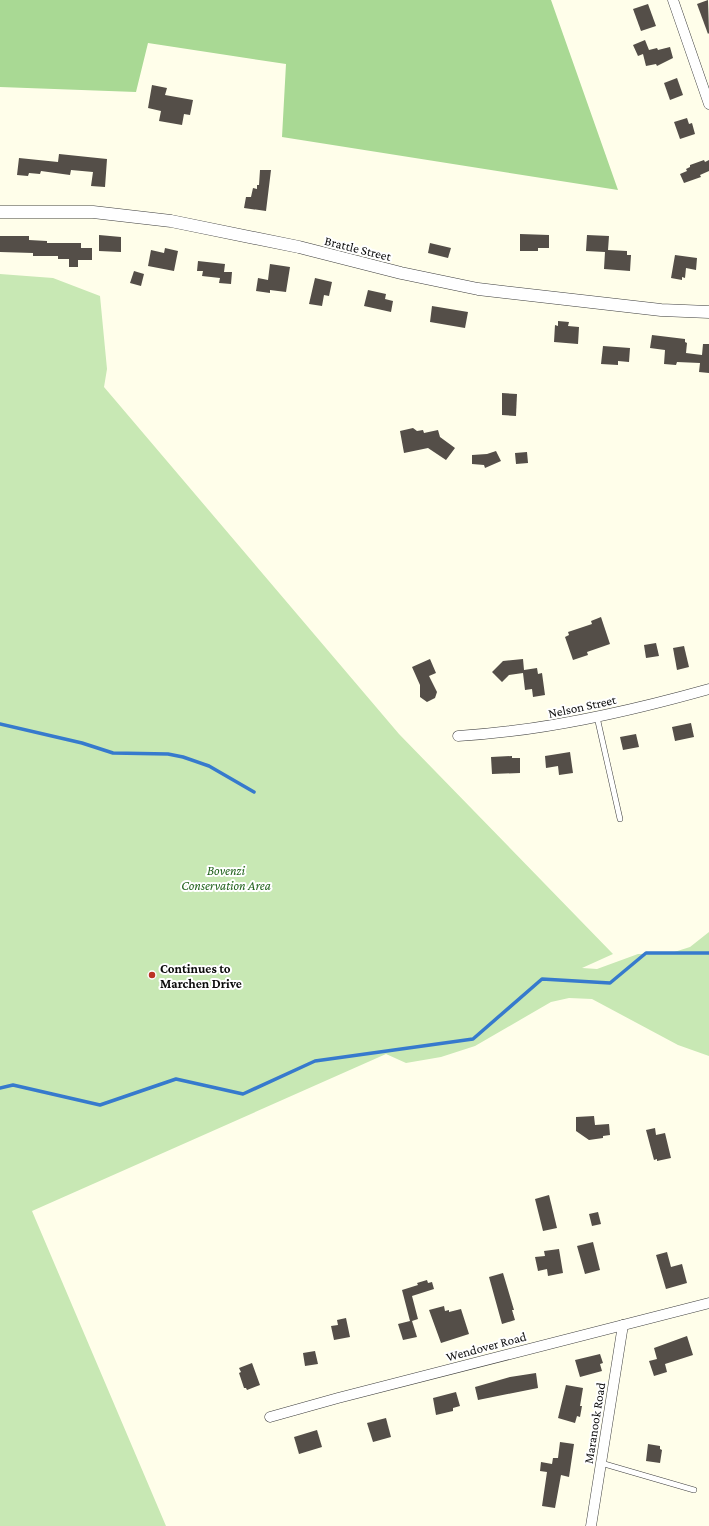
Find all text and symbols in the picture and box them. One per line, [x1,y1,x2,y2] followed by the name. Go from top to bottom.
[323,233,393,264] street label: Brattle Street
[547,692,618,721] street label: Nelson Street
[181,863,271,893] park label: Bovenzi Conservation Area
[160,961,242,991] place label: Continues to Marchen Drive
[147,970,157,980] marker: Continues to Marchen Drive
[444,1329,528,1364] street label: Wendover Road
[581,1381,608,1465] street label: Maranook Road

